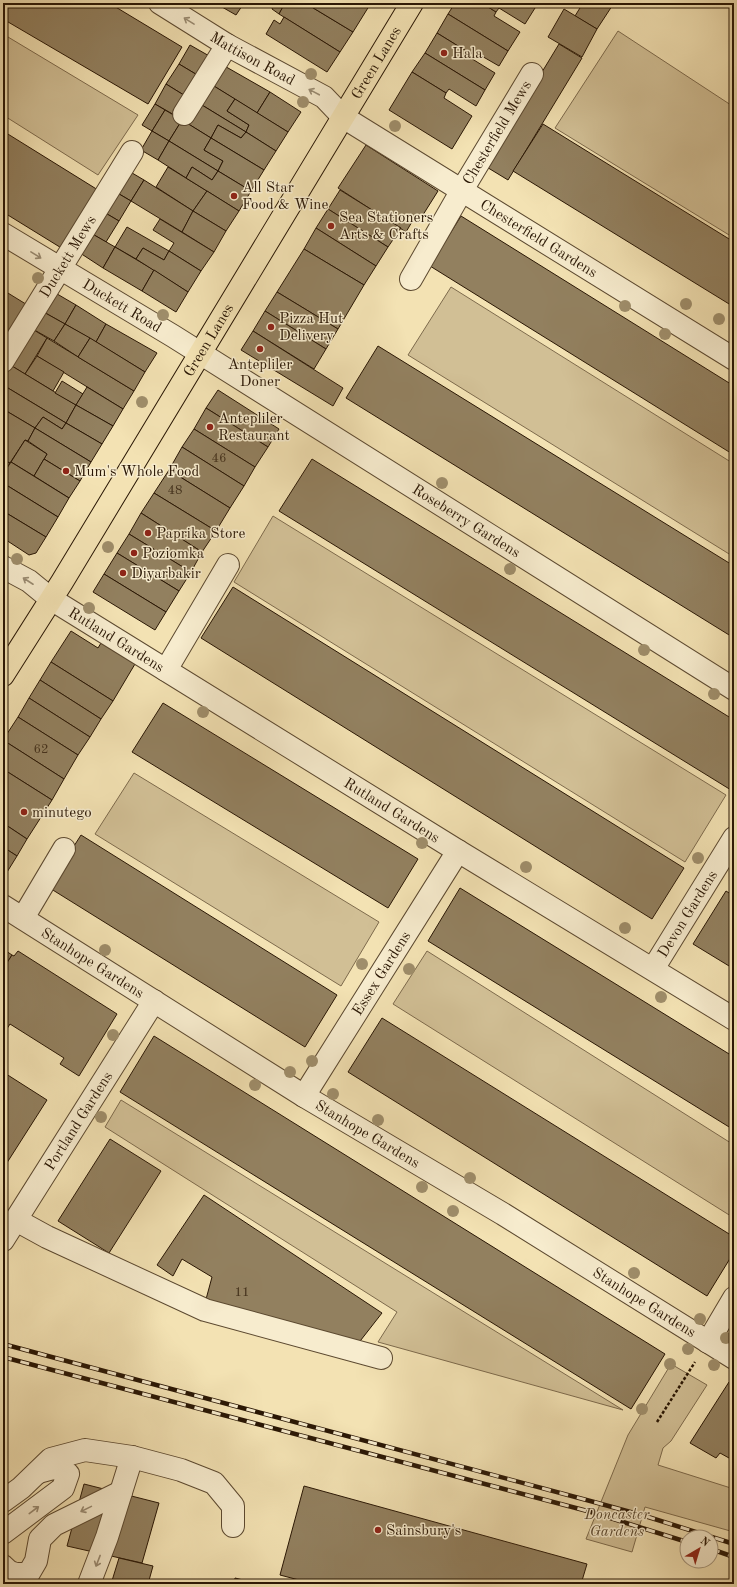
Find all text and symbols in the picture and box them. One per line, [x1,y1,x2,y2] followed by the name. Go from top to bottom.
[184,17,195,25] one-way arrow
[350,24,405,102] street label: Green Lanes
[207,30,297,89] street label: Mattison Road
[452,47,483,62] place label: Hala
[439,48,449,58] marker: Hala
[461,78,535,188] street label: Chesterfield Mews
[308,87,320,95] one-way arrow
[242,181,328,213] place label: All Star Food & Wine
[229,191,239,201] marker: All Star Food & Wine
[477,198,599,281] street label: Chesterfield Gardens
[339,211,433,243] place label: Sea Stationers Arts & Crafts
[38,213,100,301] street label: Duckett Mews
[326,221,336,231] marker: Sea Stationers Arts & Crafts
[30,251,42,259] one-way arrow
[79,277,164,336] street label: Duckett Road
[182,302,237,380] street label: Green Lanes
[279,312,343,344] place label: Pizza Hut Delivery
[266,322,276,332] marker: Pizza Hut Delivery
[255,344,265,354] marker: Antepliler Doner
[228,358,292,390] place label: Antepliler Doner
[218,412,290,444] place label: Antepliler Restaurant
[205,422,215,432] marker: Antepliler Restaurant
[211,452,227,465] house number: 46
[74,465,200,480] place label: Mum's Whole Food
[61,466,71,476] marker: Mum's Whole Food
[409,482,522,561] street label: Roseberry Gardens
[167,484,183,497] house number: 48
[156,527,245,542] place label: Paprika Store
[143,528,153,538] marker: Paprika Store
[142,547,205,562] place label: Poziomka
[129,548,139,558] marker: Poziomka
[131,567,201,582] place label: Diyarbakir
[118,568,128,578] marker: Diyarbakir
[22,577,34,585] one-way arrow
[65,606,166,676] street label: Rutland Gardens
[33,743,49,756] house number: 62
[341,776,442,847] street label: Rutland Gardens
[32,806,92,821] place label: minutego
[19,807,29,817] marker: minutego
[656,868,721,961] street label: Devon Gardens
[38,926,146,1002] street label: Stanhope Gardens
[351,929,414,1019] street label: Essex Gardens
[43,1070,116,1174] street label: Portland Gardens
[312,1098,422,1172] street label: Stanhope Gardens
[589,1266,698,1341] street label: Stanhope Gardens
[234,1286,250,1299] house number: 11
[28,1506,39,1514] one-way arrow
[80,1506,92,1514] one-way arrow
[584,1508,650,1540] park label: Doncaster Gardens
[386,1524,461,1539] place label: Sainsbury's
[373,1525,383,1535] marker: Sainsbury's
[679,1529,719,1569] north arrow
[698,1535,711,1550] text: N
[94,1554,102,1566] one-way arrow

